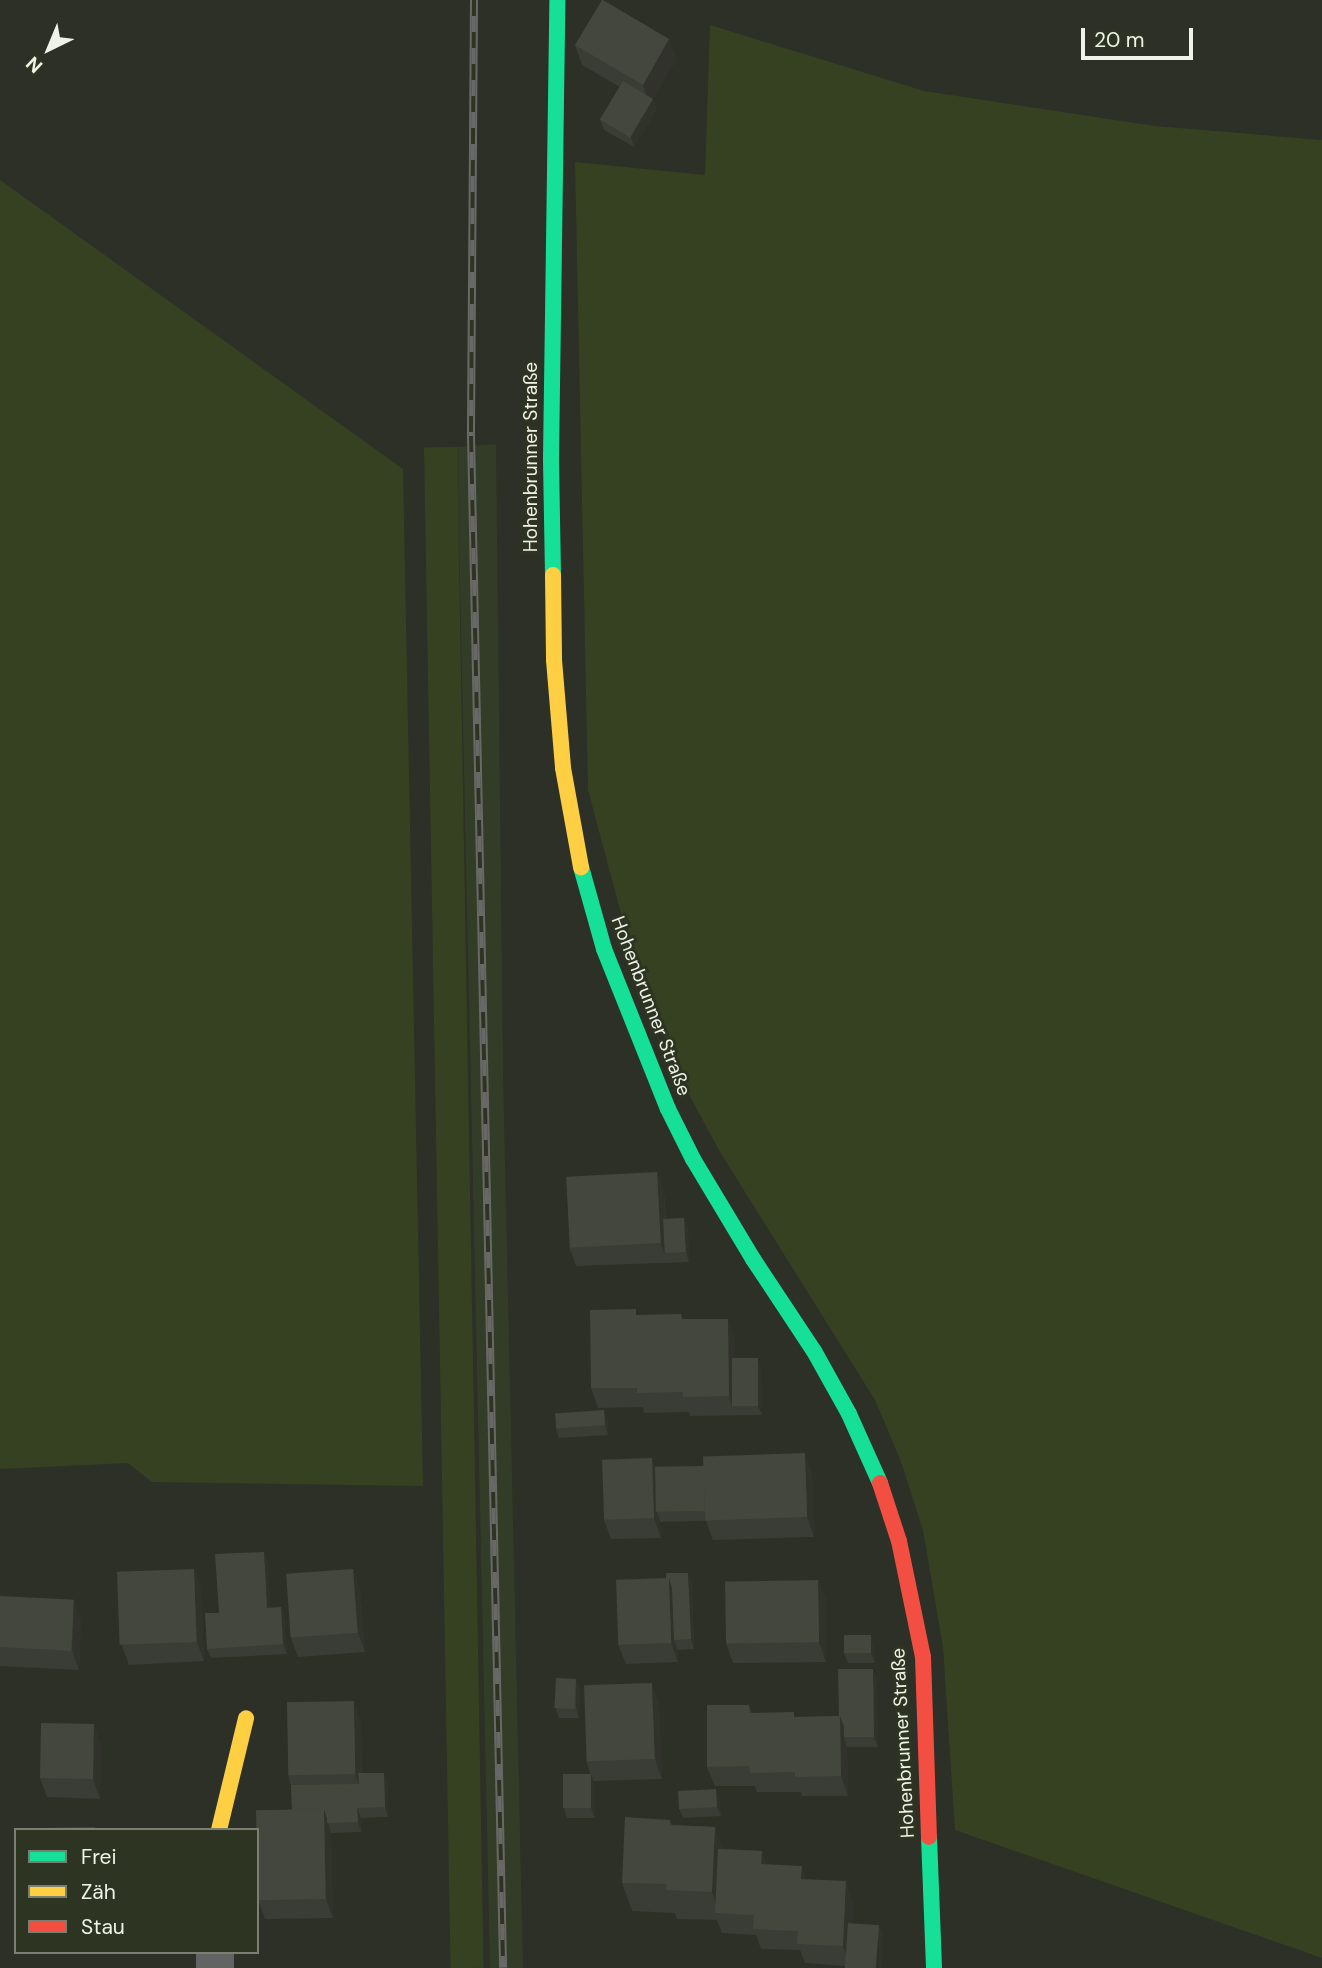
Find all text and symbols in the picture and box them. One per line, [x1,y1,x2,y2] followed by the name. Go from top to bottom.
[14,14,84,84] north arrow
[1084,14,1196,58] scale bar
[1094,26,1145,54] text: 20 m
[21,51,48,79] text: N
[520,362,542,552] street label: Hohenbrunner Straße
[606,913,696,1099] street label: Hohenbrunner Straße
[887,1647,919,1839] street label: Hohenbrunner Straße
[14,1828,259,1954] legend
[81,1843,117,1871] text: Frei
[81,1878,116,1906] text: Zäh
[81,1913,125,1941] text: Stau

